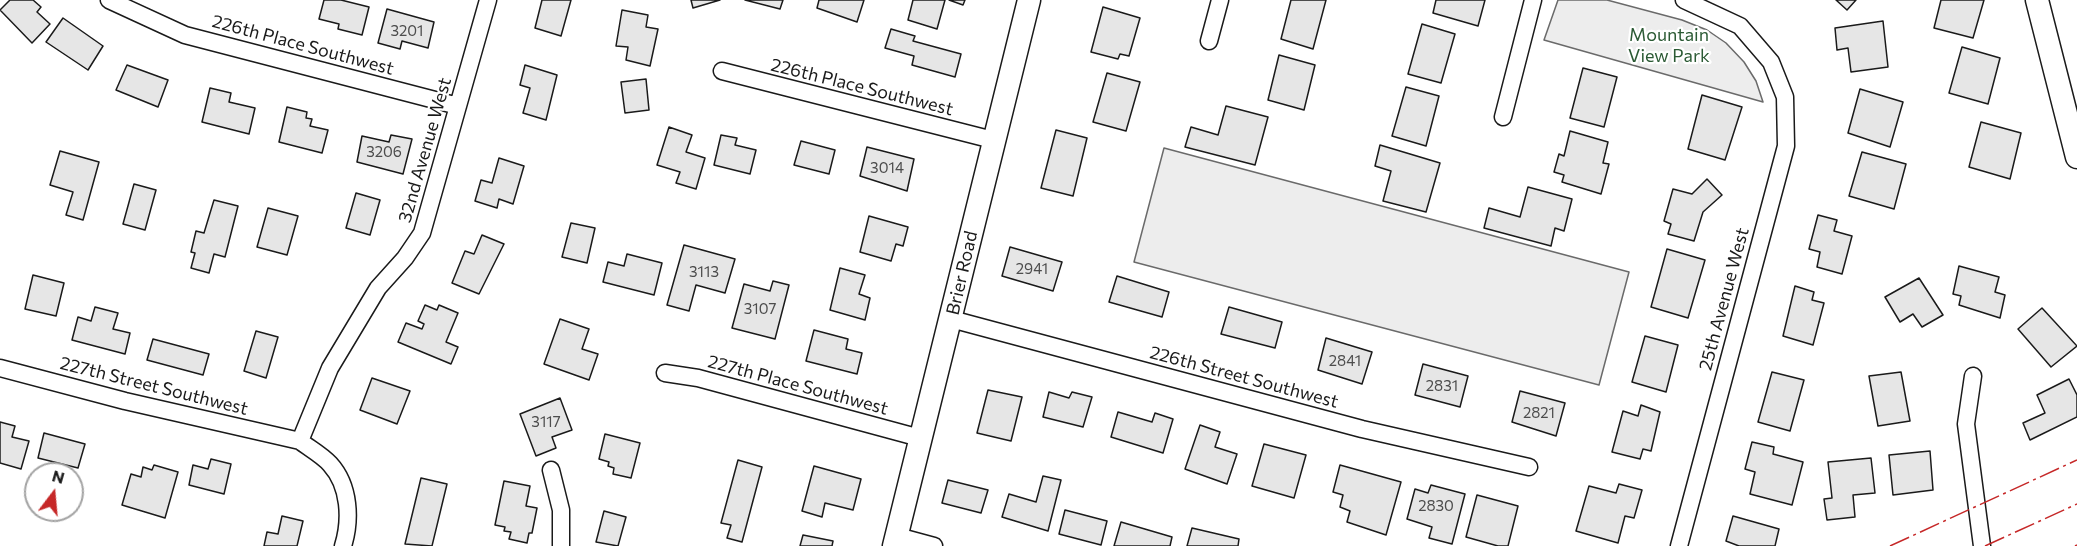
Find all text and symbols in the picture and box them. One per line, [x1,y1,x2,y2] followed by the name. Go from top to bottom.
[210,10,396,80] street label: 226th Place Southwest
[391,22,423,40] house number: 3201
[1628,24,1710,66] park label: Mountain View Park
[769,54,955,120] street label: 226th Place Southwest
[394,75,456,225] street label: 32nd Avenue West
[366,143,402,161] house number: 3206
[870,159,904,177] house number: 3014
[1695,225,1753,373] street label: 25th Avenue West
[942,229,982,317] street label: Brier Road
[1016,260,1048,278] house number: 2941
[689,263,719,281] house number: 3113
[744,300,776,318] house number: 3107
[1147,341,1341,413] street label: 226th Street Southwest
[706,351,890,419] street label: 227th Place Southwest
[58,352,250,420] street label: 227th Street Southwest
[1329,352,1361,370] house number: 2841
[1426,377,1458,395] house number: 2831
[1523,404,1555,422] house number: 2821
[531,413,561,431] house number: 3117
[24,462,84,522] north arrow
[50,465,67,487] text: N
[1418,497,1454,515] house number: 2830

